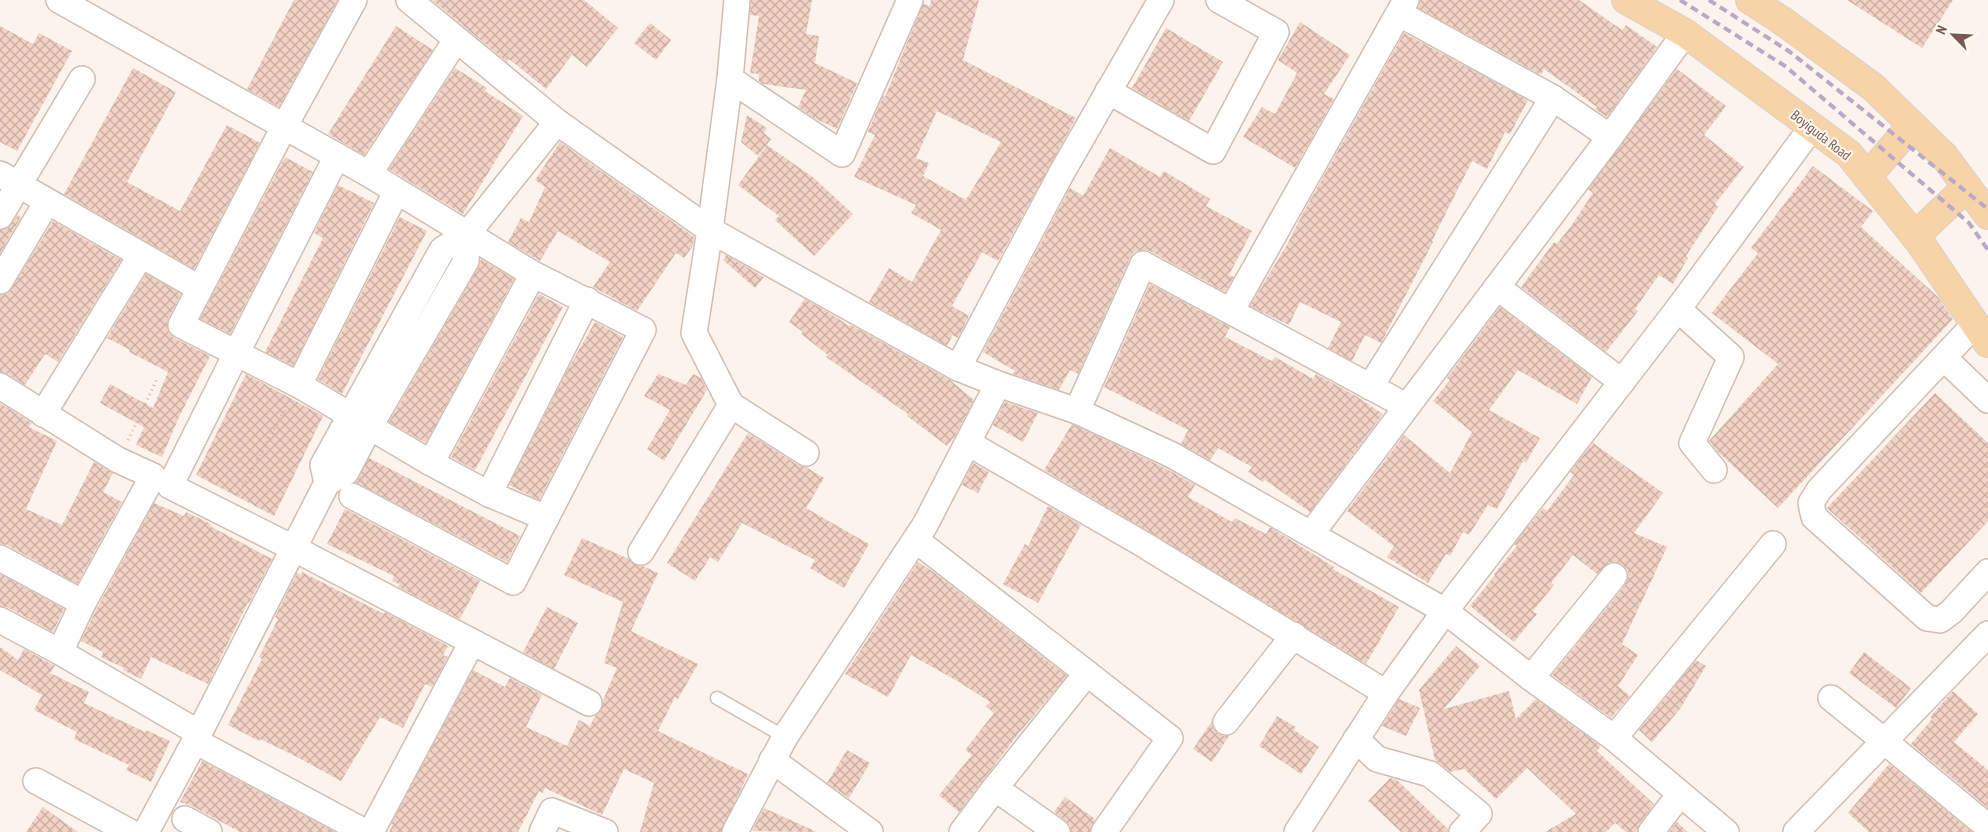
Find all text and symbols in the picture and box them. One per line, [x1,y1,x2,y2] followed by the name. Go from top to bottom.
[1928,10,1978,60] north arrow
[1931,23,1951,37] text: N
[1787,106,1855,164] street label: Boyiguda Road

